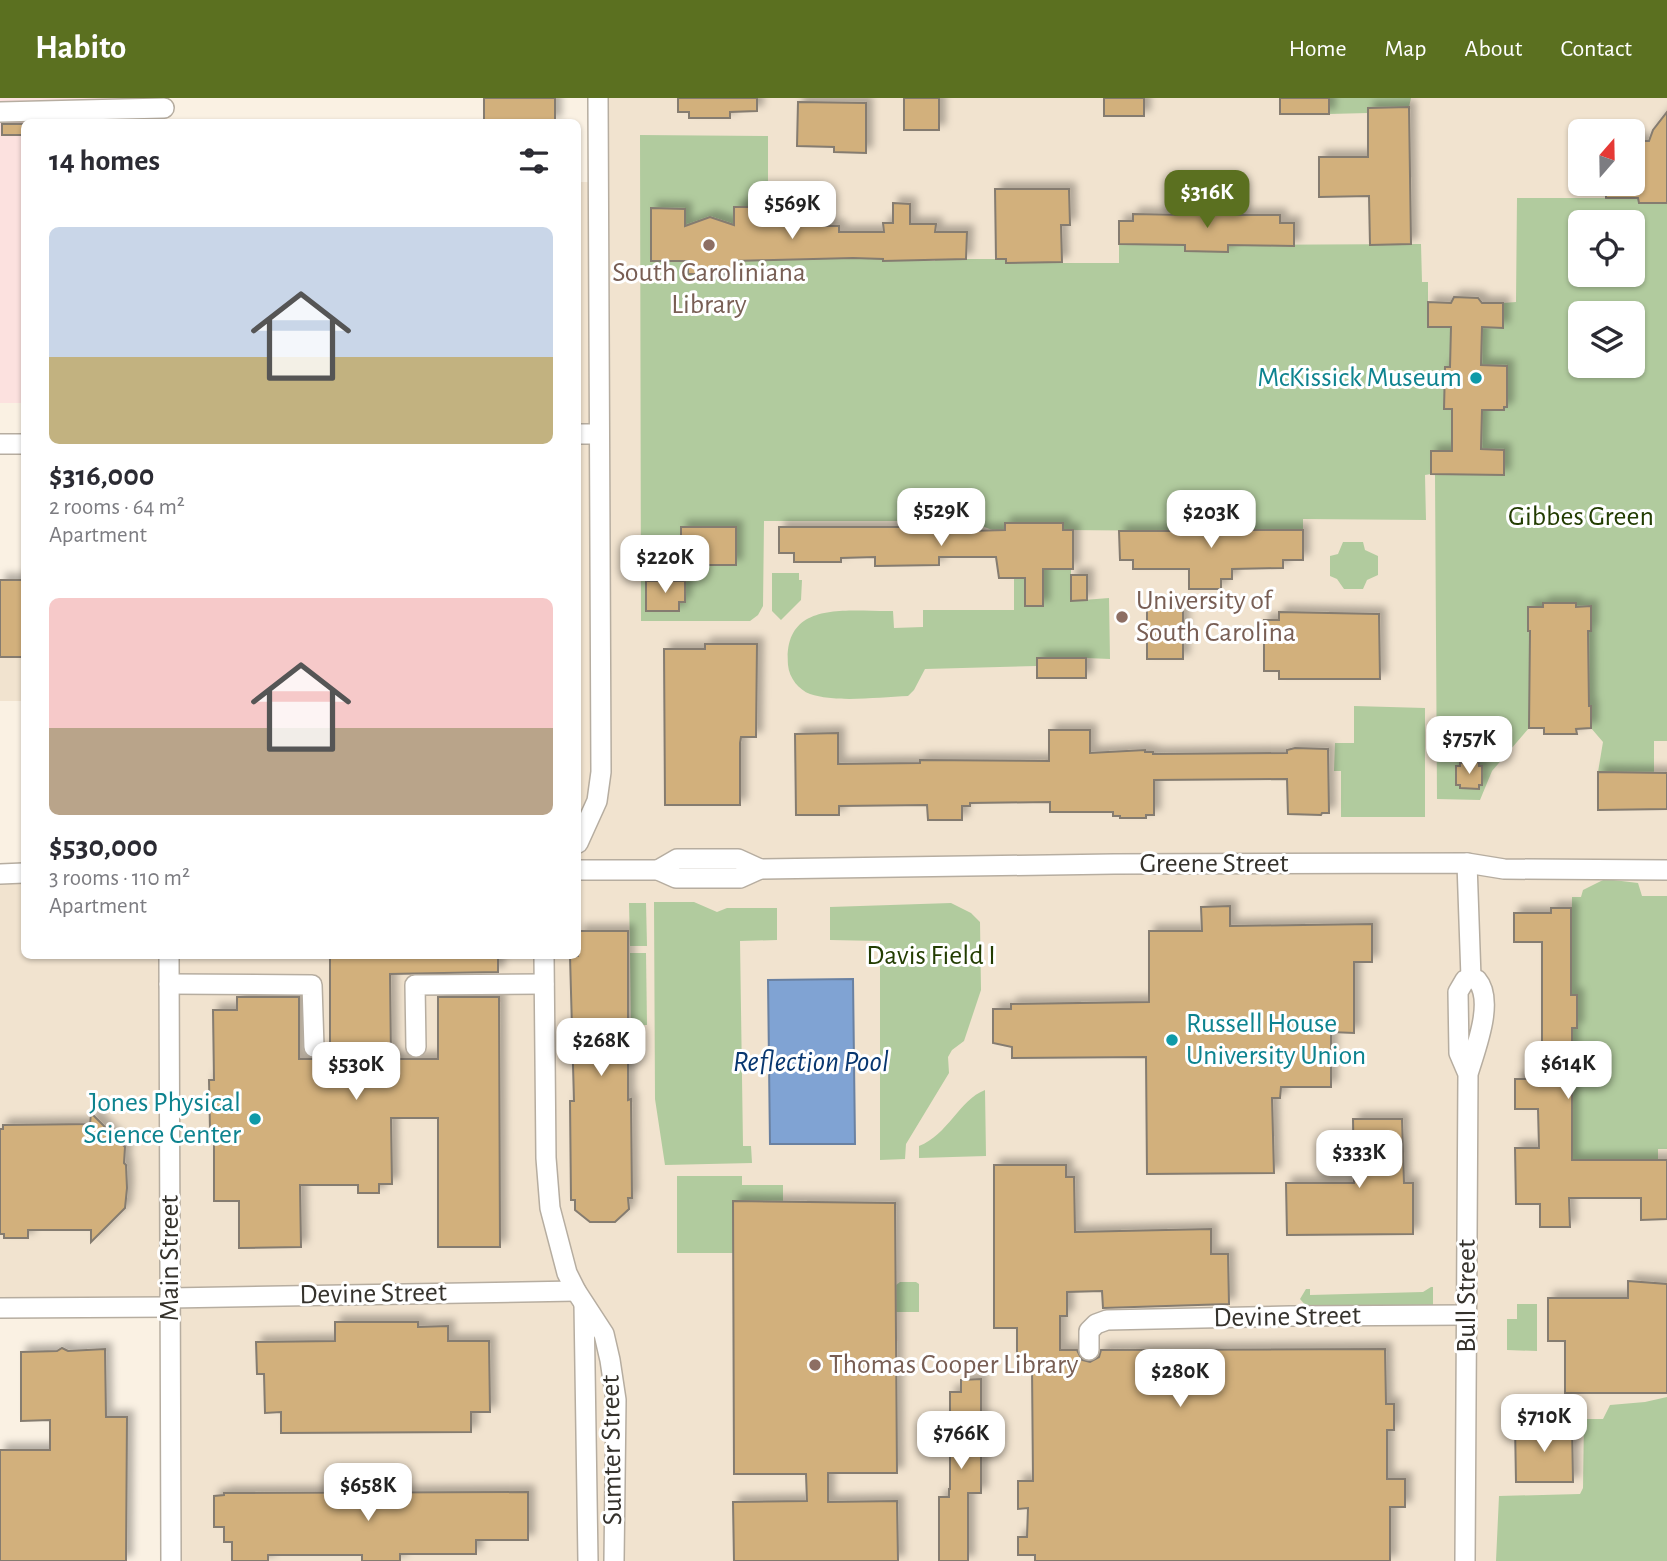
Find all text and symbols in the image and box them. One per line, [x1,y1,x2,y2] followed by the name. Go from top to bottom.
[35,32,126,65] text: Habito
[1289,37,1347,61] text: Home
[1385,37,1427,61] text: Map
[1465,37,1522,61] text: About
[1560,37,1632,61] text: Contact
[1568,119,1645,196] north arrow
[1568,119,1645,378] map controls
[515,142,553,180] icon: filters
[49,146,160,176] text: 14 homes
[1158,170,1256,230] pin: $316K
[743,181,841,241] pin: $569K
[1180,181,1234,204] text: $316K
[764,192,820,215] text: $569K
[1568,210,1645,287] button: locate
[701,237,717,253] marker: South Caroliniana Library
[612,259,806,319] place label: South Caroliniana Library
[238,273,364,399] icon: home
[1568,301,1645,378] button: layers
[1257,364,1462,392] place label: McKissick Museum
[1468,370,1484,386] marker: McKissick Museum
[49,461,154,491] text: $316,000
[892,489,990,548] pin: $529K
[1162,490,1260,550] pin: $203K
[49,496,185,519] text: 2 rooms · 64 m²
[913,499,969,522] text: $529K
[1183,501,1239,524] text: $203K
[1508,503,1654,531] park label: Gibbes Green
[49,524,147,547] text: Apartment
[616,536,714,595] pin: $220K
[636,546,694,569] text: $220K
[1136,587,1296,647] place label: University of South Carolina
[1114,609,1130,625] marker: University of South Carolina
[238,644,364,770] icon: home
[1420,716,1518,776] pin: $757K
[1442,727,1496,750] text: $757K
[49,832,158,862] text: $530,000
[1140,850,1289,878] street label: Greene Street
[49,867,190,890] text: 3 rooms · 110 m²
[49,895,147,918] text: Apartment
[866,942,996,970] park label: Davis Field I
[1186,1010,1366,1070] place label: Russell House University Union
[552,1018,650,1078] pin: $268K
[572,1029,630,1052] text: $268K
[1164,1032,1180,1048] marker: Russell House University Union
[307,1042,405,1102] pin: $530K
[1519,1042,1617,1101] pin: $614K
[733,1047,889,1077] water label: Reflection Pool
[1541,1052,1595,1075] text: $614K
[328,1053,384,1076] text: $530K
[83,1089,241,1149] place label: Jones Physical Science Center
[247,1111,263,1127] marker: Jones Physical Science Center
[1310,1130,1408,1190] pin: $333K
[1332,1141,1386,1164] text: $333K
[156,1195,184,1321] street label: Main Street
[1453,1239,1481,1353] street label: Bull Street
[299,1279,447,1309] street label: Devine Street
[1213,1302,1361,1332] street label: Devine Street
[1131,1350,1229,1409] pin: $280K
[829,1351,1078,1379] place label: Thomas Cooper Library
[807,1357,823,1373] marker: Thomas Cooper Library
[1151,1360,1209,1383] text: $280K
[597,1374,627,1526] street label: Sumter Street
[1495,1394,1593,1454] pin: $710K
[1517,1405,1571,1428] text: $710K
[912,1412,1010,1471] pin: $766K
[933,1422,989,1445] text: $766K
[319,1464,417,1523] pin: $658K
[340,1474,396,1497] text: $658K

